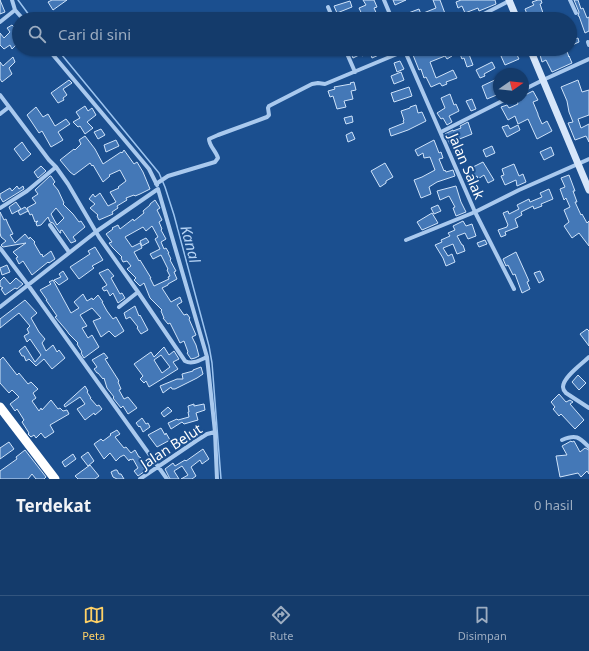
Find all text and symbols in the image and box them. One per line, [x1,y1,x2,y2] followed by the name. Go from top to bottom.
[12,12,577,56] search box
[26,23,48,45] icon: search
[58,24,131,44] text: Cari di sini
[493,68,529,104] north arrow
[444,128,490,202] street label: Jalan Salak
[176,223,206,266] water label: Kanal
[135,419,205,474] street label: Jalan Belut
[16,494,91,517] text: Terdekat
[534,496,573,514] text: 0 hasil
[82,604,105,643] tab: Peta
[270,604,293,643] tab: Rute
[458,604,507,643] tab: Disimpan

